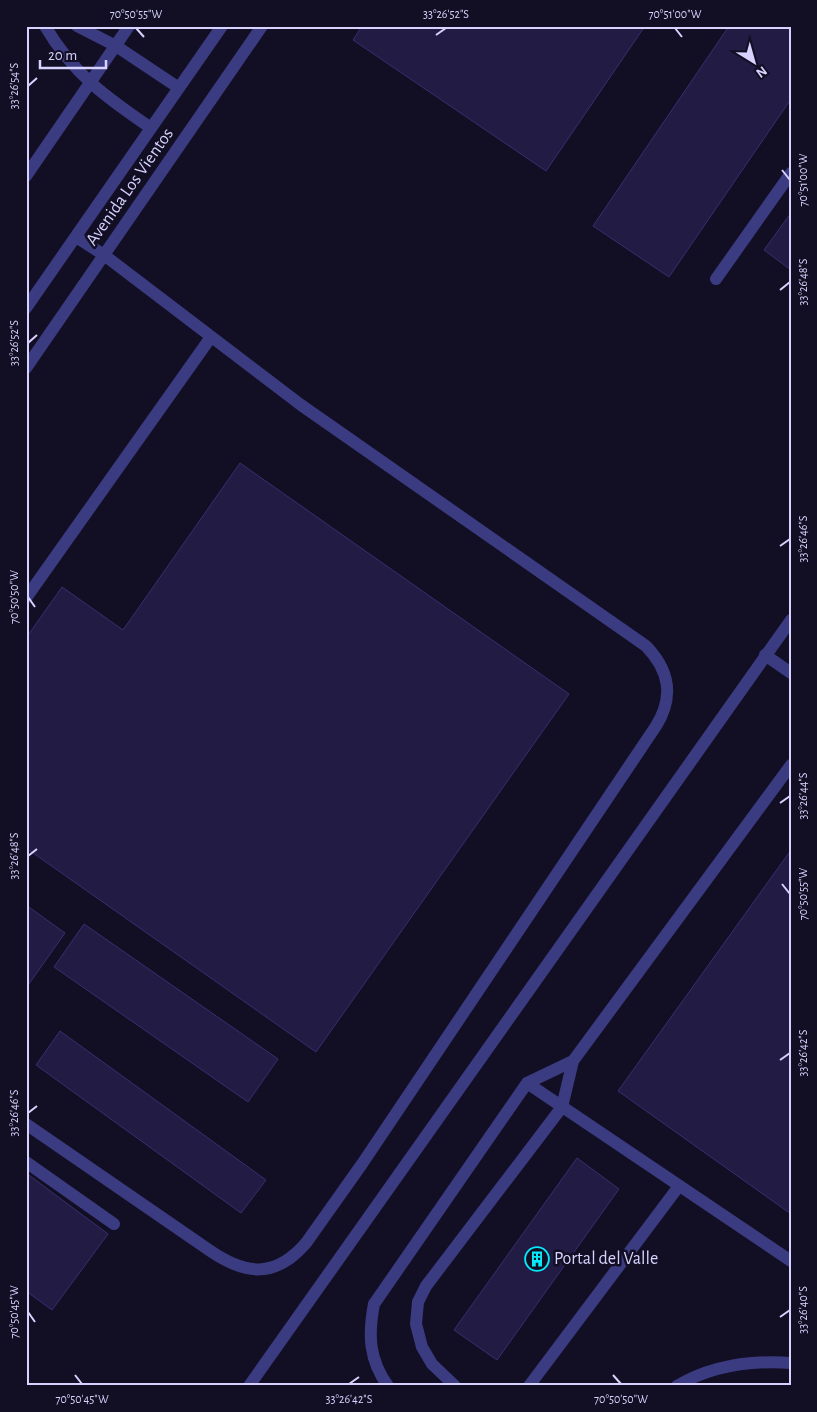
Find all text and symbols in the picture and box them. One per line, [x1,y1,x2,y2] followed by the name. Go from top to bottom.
[110,8,163,20] text: 70°50'55"W
[423,8,469,20] text: 33°26'52"S
[649,8,702,20] text: 70°51'00"W
[40,38,106,70] scale bar
[730,38,780,88] north arrow
[48,48,77,63] text: 20 m
[8,63,20,109] text: 33°26'54"S
[753,63,769,80] text: N
[83,125,177,249] street label: Avenida Los Vientos
[797,153,809,206] text: 70°51'00"W
[797,258,809,305] text: 33°26'48"S
[8,320,20,366] text: 33°26'52"S
[797,515,809,562] text: 33°26'46"S
[8,570,20,624] text: 70°50'50"W
[797,772,809,820] text: 33°26'44"S
[8,832,20,879] text: 33°26'48"S
[797,867,809,920] text: 70°50'55"W
[797,1029,809,1076] text: 33°26'42"S
[8,1089,20,1136] text: 33°26'46"S
[524,1246,550,1272] building icon: Portal del Valle
[554,1250,658,1268] place label: Portal del Valle
[8,1285,20,1339] text: 70°50'45"W
[797,1286,809,1334] text: 33°26'40"S
[55,1393,109,1405] text: 70°50'45"W
[326,1393,373,1405] text: 33°26'42"S
[594,1393,648,1405] text: 70°50'50"W

